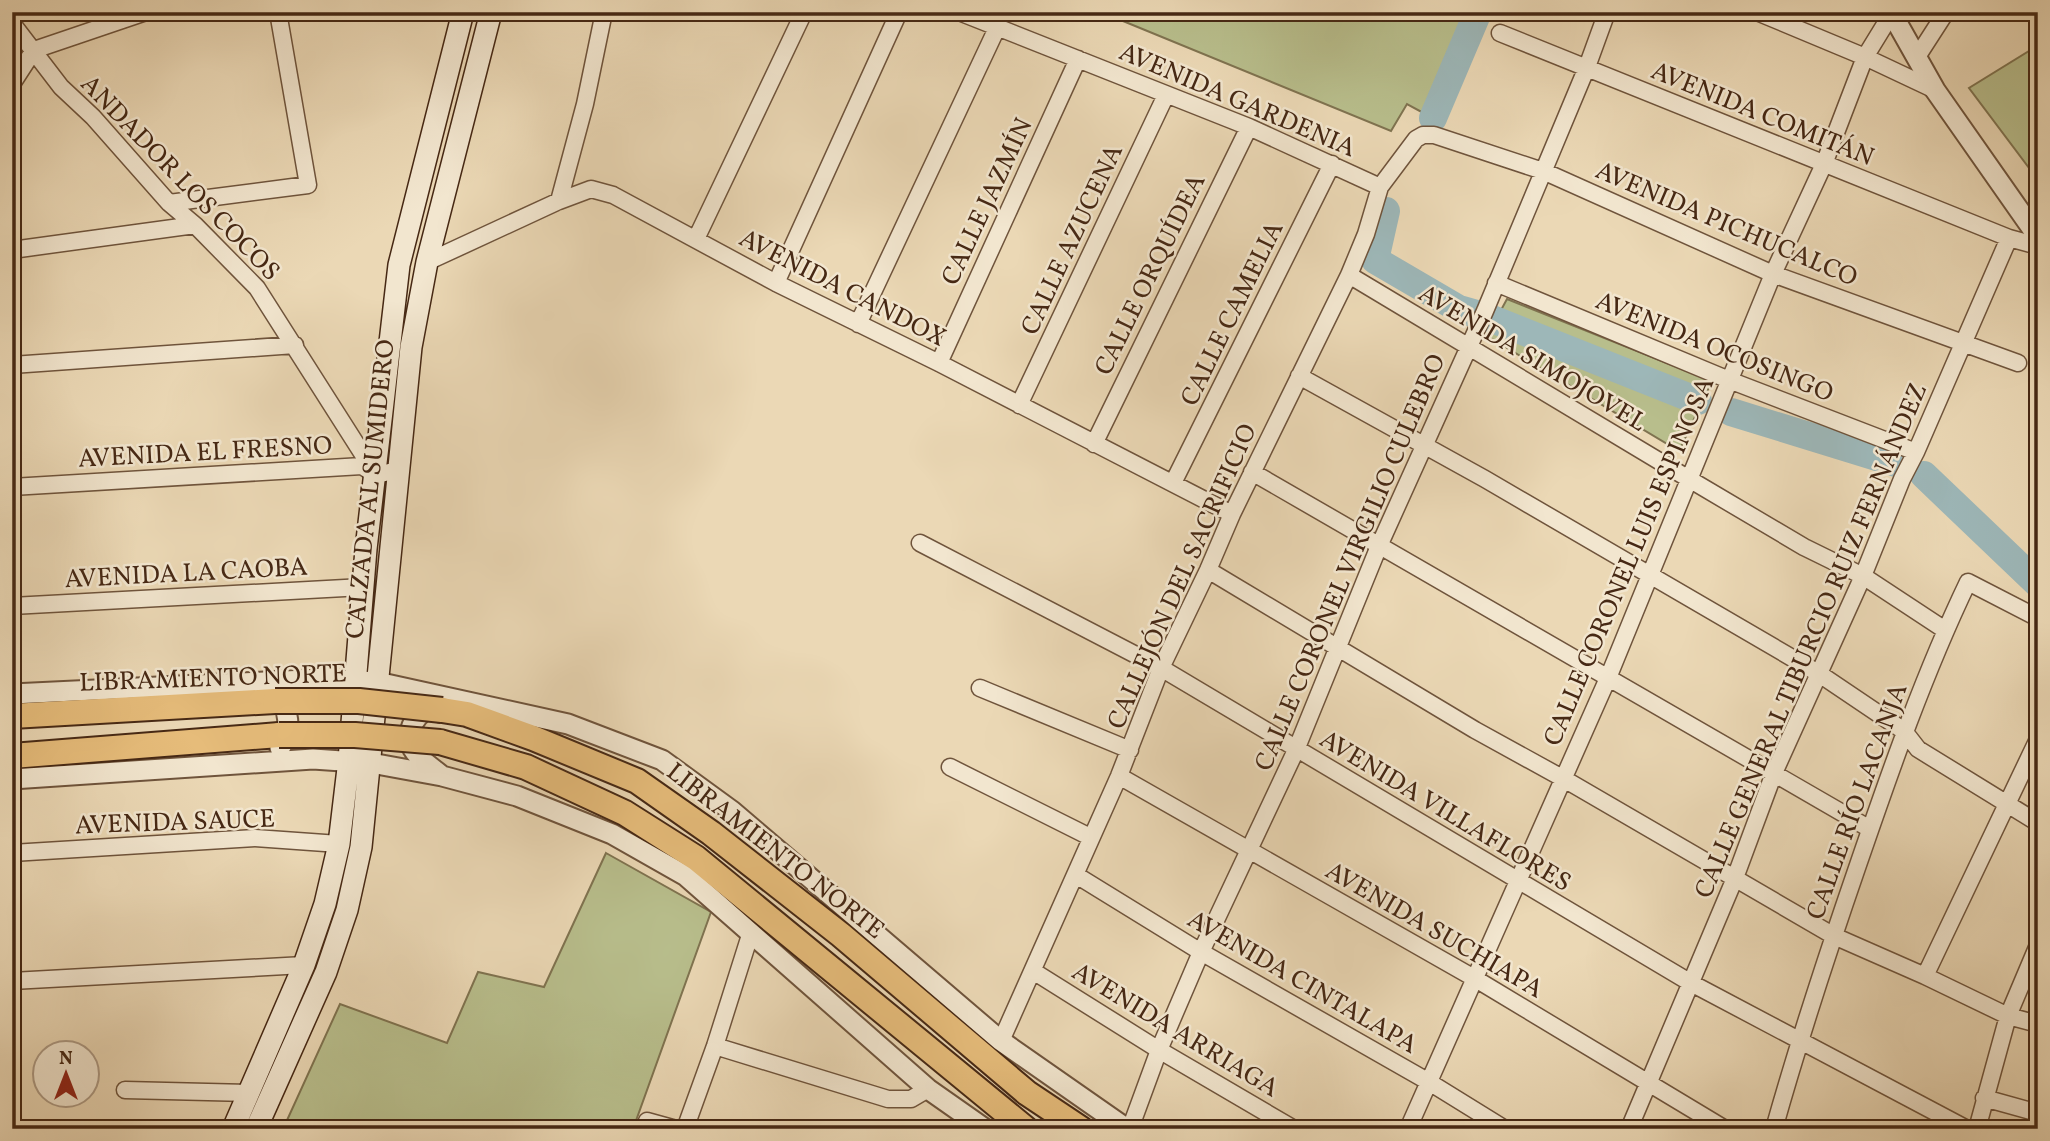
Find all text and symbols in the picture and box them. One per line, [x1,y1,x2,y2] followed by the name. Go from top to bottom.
[1113,35,1361,167] street label: AVENIDA GARDENIA
[1645,54,1879,176] street label: AVENIDA COMITÁN
[72,67,288,289] street label: ANDADOR LOS COCOS
[933,112,1042,291] street label: CALLE JAZMÍN
[1013,139,1133,341] street label: CALLE AZUCENA
[1590,153,1863,296] street label: AVENIDA PICHUCALCO
[1086,168,1215,382] street label: CALLE ORQUÍDEA
[1172,215,1293,412] street label: CALLE CAMELIA
[732,221,952,357] street label: AVENIDA CANDOX
[1411,276,1653,441] street label: AVENIDA SIMOJOVEL
[1590,284,1839,412] street label: AVENIDA OCOSINGO
[337,338,405,641] street label: CALZADA AL SUMIDERO
[1246,349,1455,777] street label: CALLE CORONEL VIRGILIO CULEBRO
[1536,372,1724,752] street label: CALLE CORONEL LUIS ESPINOSA
[1687,378,1937,904] street label: CALLE GENERAL TIBURCIO RUIZ FERNÁNDEZ
[1099,418,1267,735] street label: CALLEJÓN DEL SACRIFICIO
[77,428,333,478] street label: AVENIDA EL FRESNO
[64,550,309,598] street label: AVENIDA LA CAOBA
[79,656,348,702] street label: LIBRAMIENTO NORTE
[1798,678,1917,925] street label: CALLE RÍO LACANJA
[1312,722,1578,901] street label: AVENIDA VILLAFLORES
[658,755,891,948] street label: LIBRAMIENTO NORTE
[74,802,276,844] street label: AVENIDA SAUCE
[1318,854,1550,1008] street label: AVENIDA SUCHIAPA
[1180,902,1424,1063] street label: AVENIDA CINTALAPA
[1065,955,1285,1107] street label: AVENIDA ARRIAGA
[32,1040,102,1110] north arrow
[59,1046,73,1072] text: N

